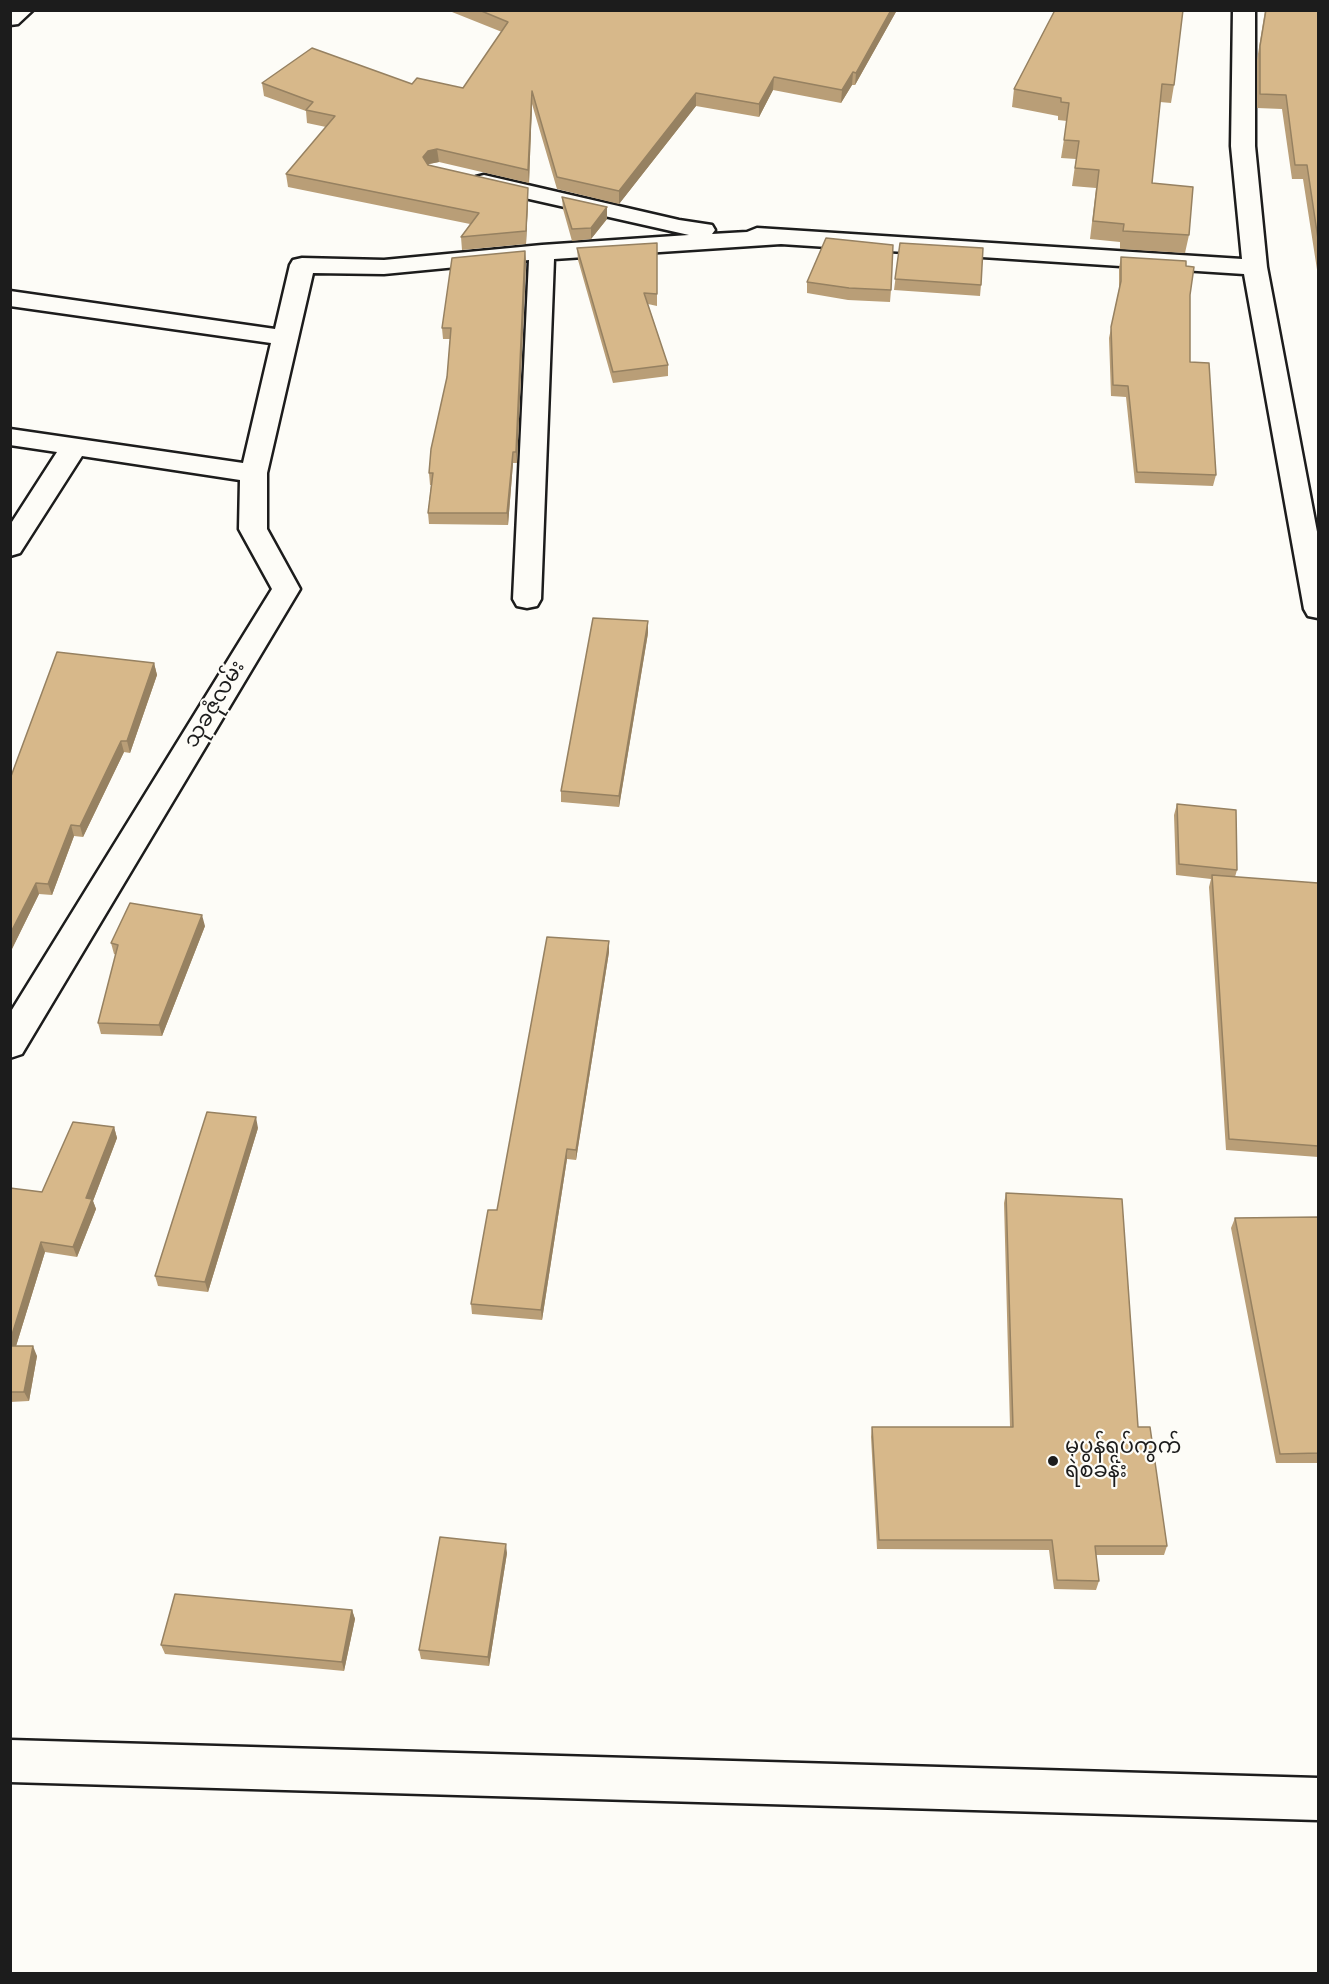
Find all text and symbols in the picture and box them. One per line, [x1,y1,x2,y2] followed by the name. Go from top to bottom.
[180,657,252,753] street label: သုခဇုံလမ်း
[1065,1436,1181,1486] place label: မုပွန်ရပ်ကွက် ရဲစခန်း
[1046,1454,1060,1468] marker: မုပွန်ရပ်ကွက် ရဲစခန်း

